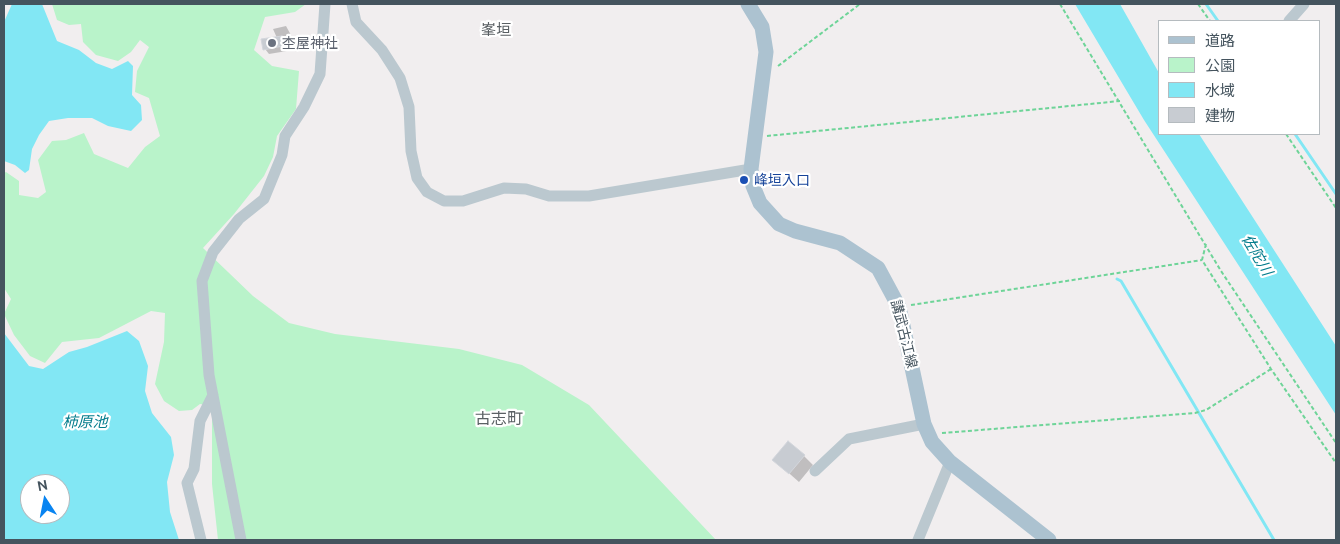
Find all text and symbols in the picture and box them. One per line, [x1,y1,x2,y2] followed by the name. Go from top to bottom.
[1158,20,1320,135] legend
[481,21,511,39] district label: 峯垣
[1205,32,1235,49] text: 道路
[282,35,338,51] place label: 杢屋神社
[266,37,278,49] marker: 杢屋神社
[1205,57,1235,74] text: 公園
[1205,82,1235,99] text: 水域
[1205,107,1235,124] text: 建物
[754,172,810,188] place label: 峰垣入口
[738,174,750,186] marker: 峰垣入口
[1238,231,1276,279] water label: 佐陀川
[887,298,921,370] street label: 講武古江線
[475,409,523,429] district label: 古志町
[63,413,107,431] water label: 柿原池
[20,474,70,524] north arrow
[36,476,49,494] text: N

